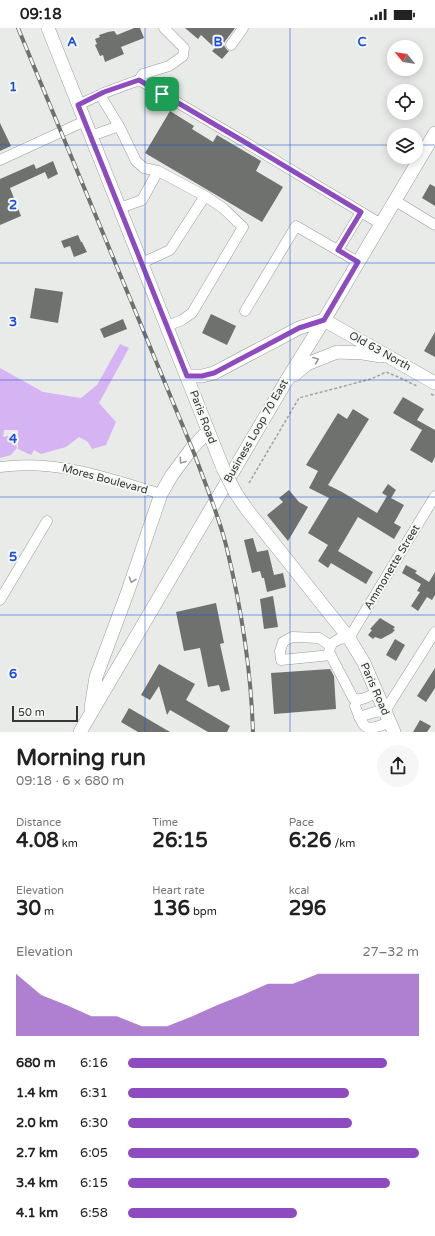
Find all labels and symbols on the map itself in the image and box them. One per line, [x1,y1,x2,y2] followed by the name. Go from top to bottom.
[67,34,77,50] text: A
[213,34,223,50] text: B
[357,34,367,50] text: C
[387,40,423,76] north arrow
[145,77,179,111] pin
[9,79,17,95] text: 1
[9,197,17,213] text: 2
[9,314,17,330] text: 3
[347,329,413,373] street label: Old 63 North
[313,357,320,365] one-way arrow
[221,377,291,485] street label: Business Loop 70 East
[187,389,219,446] street label: Paris Road
[9,431,18,447] text: 4
[180,456,187,463] one-way arrow
[61,461,149,497] street label: Mores Boulevard
[361,522,423,612] street label: Ammonette Street
[9,549,17,565] text: 5
[128,576,137,583] one-way arrow
[358,661,392,717] street label: Paris Road
[9,666,17,682] text: 6
[12,704,78,723] scale bar

